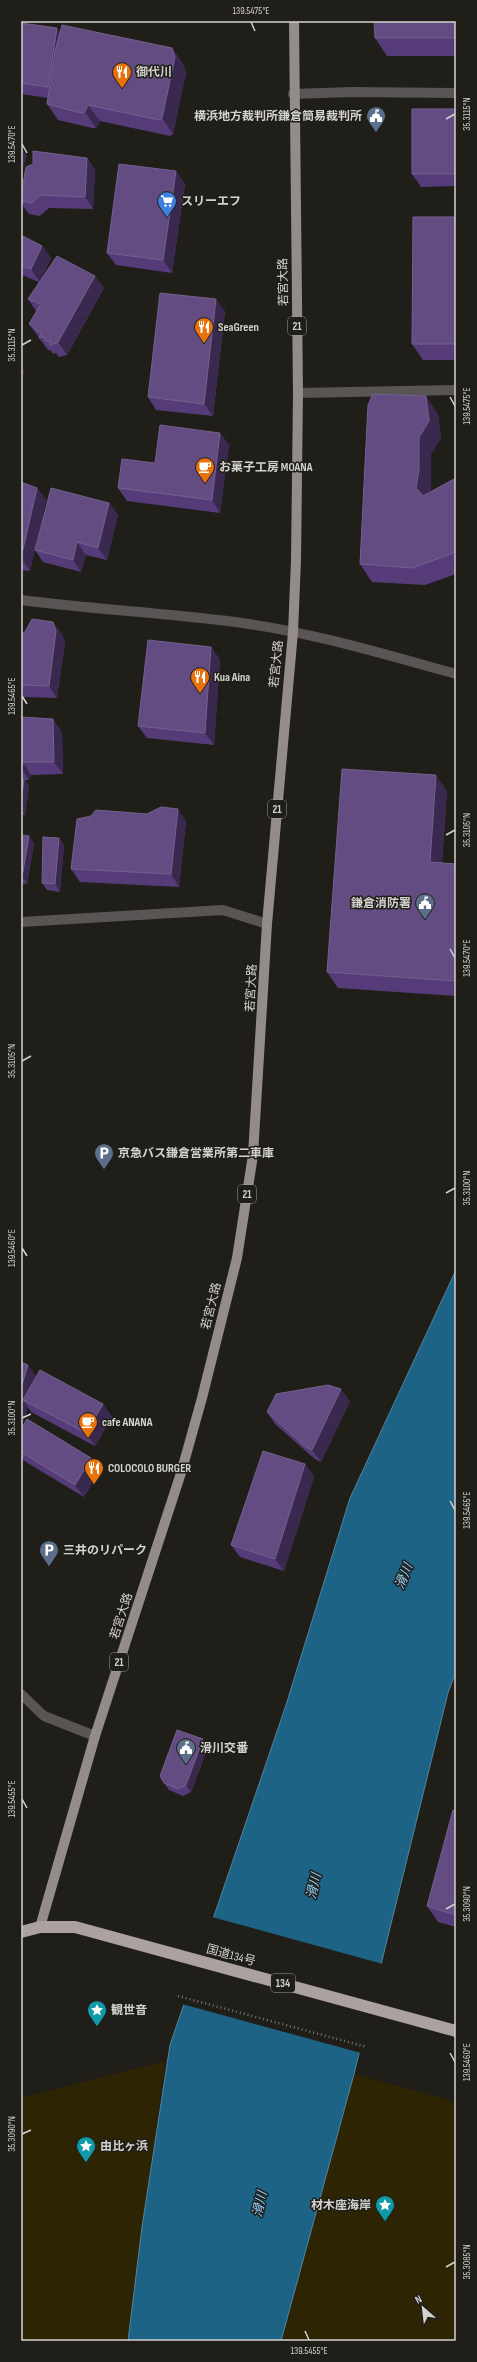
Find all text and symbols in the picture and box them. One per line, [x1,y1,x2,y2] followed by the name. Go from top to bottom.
[233,5,269,17] text: 139.5475°E
[111,61,133,89] restaurant icon: 御代川
[136,65,172,80] place label: 御代川
[461,97,473,131] text: 35.3115°N
[365,105,387,133] public building icon: 横浜地方裁判所鎌倉簡易裁判所
[194,109,362,124] place label: 横浜地方裁判所鎌倉簡易裁判所
[6,125,18,163] text: 139.5470°E
[156,190,178,218] supermarket icon: スリーエフ
[181,194,241,209] place label: スリーエフ
[276,258,291,306] street label: 若宮大路
[193,316,215,344] restaurant icon: SeaGreen
[288,317,306,335] road number: 21
[218,320,259,335] place label: SeaGreen
[6,328,18,362] text: 35.3115°N
[461,388,473,424] text: 139.5475°E
[194,456,216,484] cafe icon: お菓子工房 MOANA
[219,460,313,475] place label: お菓子工房 MOANA
[267,639,286,689] street label: 若宮大路
[189,666,211,694] restaurant icon: Kua Aina
[214,670,250,685] place label: Kua Aina
[6,677,18,715] text: 139.5465°E
[268,800,286,818] road number: 21
[461,813,473,847] text: 35.3105°N
[414,892,436,920] public building icon: 鎌倉消防署
[351,896,411,911] place label: 鎌倉消防署
[461,939,473,977] text: 139.5470°E
[243,964,260,1012] street label: 若宮大路
[6,1044,18,1078] text: 35.3105°N
[93,1142,115,1170] parking icon: 京急バス鎌倉営業所第二車庫
[118,1146,274,1161] place label: 京急バス鎌倉営業所第二車庫
[461,1171,473,1205] text: 35.3100°N
[238,1185,256,1203] road number: 21
[6,1229,18,1267] text: 139.5460°E
[198,1281,225,1331] street label: 若宮大路
[6,1401,18,1435] text: 35.3100°N
[77,1411,99,1439] cafe icon: cafe ANANA
[102,1415,153,1430] place label: cafe ANANA
[83,1457,105,1485] restaurant icon: COLOCOLO BURGER
[108,1461,191,1476] place label: COLOCOLO BURGER
[461,1491,473,1529] text: 139.5465°E
[38,1539,60,1567] parking icon: 三井のリパーク
[63,1543,147,1558] place label: 三井のリパーク
[392,1559,417,1591] water label: 滑川
[107,1591,136,1641] street label: 若宮大路
[110,1653,128,1671] road number: 21
[175,1737,197,1765] public building icon: 滑川交番
[200,1741,249,1756] place label: 滑川交番
[6,1780,18,1818] text: 139.5455°E
[303,1870,325,1901] water label: 滑川
[461,1886,473,1922] text: 35.3090°N
[205,1942,257,1969] street label: 国道134号
[271,1974,295,1992] road number: 134
[86,1999,108,2027] place icon: 観世音
[111,2003,147,2018] place label: 観世音
[461,2043,473,2081] text: 139.5460°E
[6,2116,18,2152] text: 35.3090°N
[75,2135,97,2163] place icon: 由比ヶ浜
[100,2139,148,2154] place label: 由比ヶ浜
[249,2188,271,2219] water label: 滑川
[374,2194,396,2222] place icon: 材木座海岸
[311,2198,371,2213] place label: 材木座海岸
[461,2244,473,2280] text: 35.3085°N
[403,2288,443,2328] north arrow
[413,2292,424,2307] text: N
[290,2345,328,2357] text: 139.5455°E

